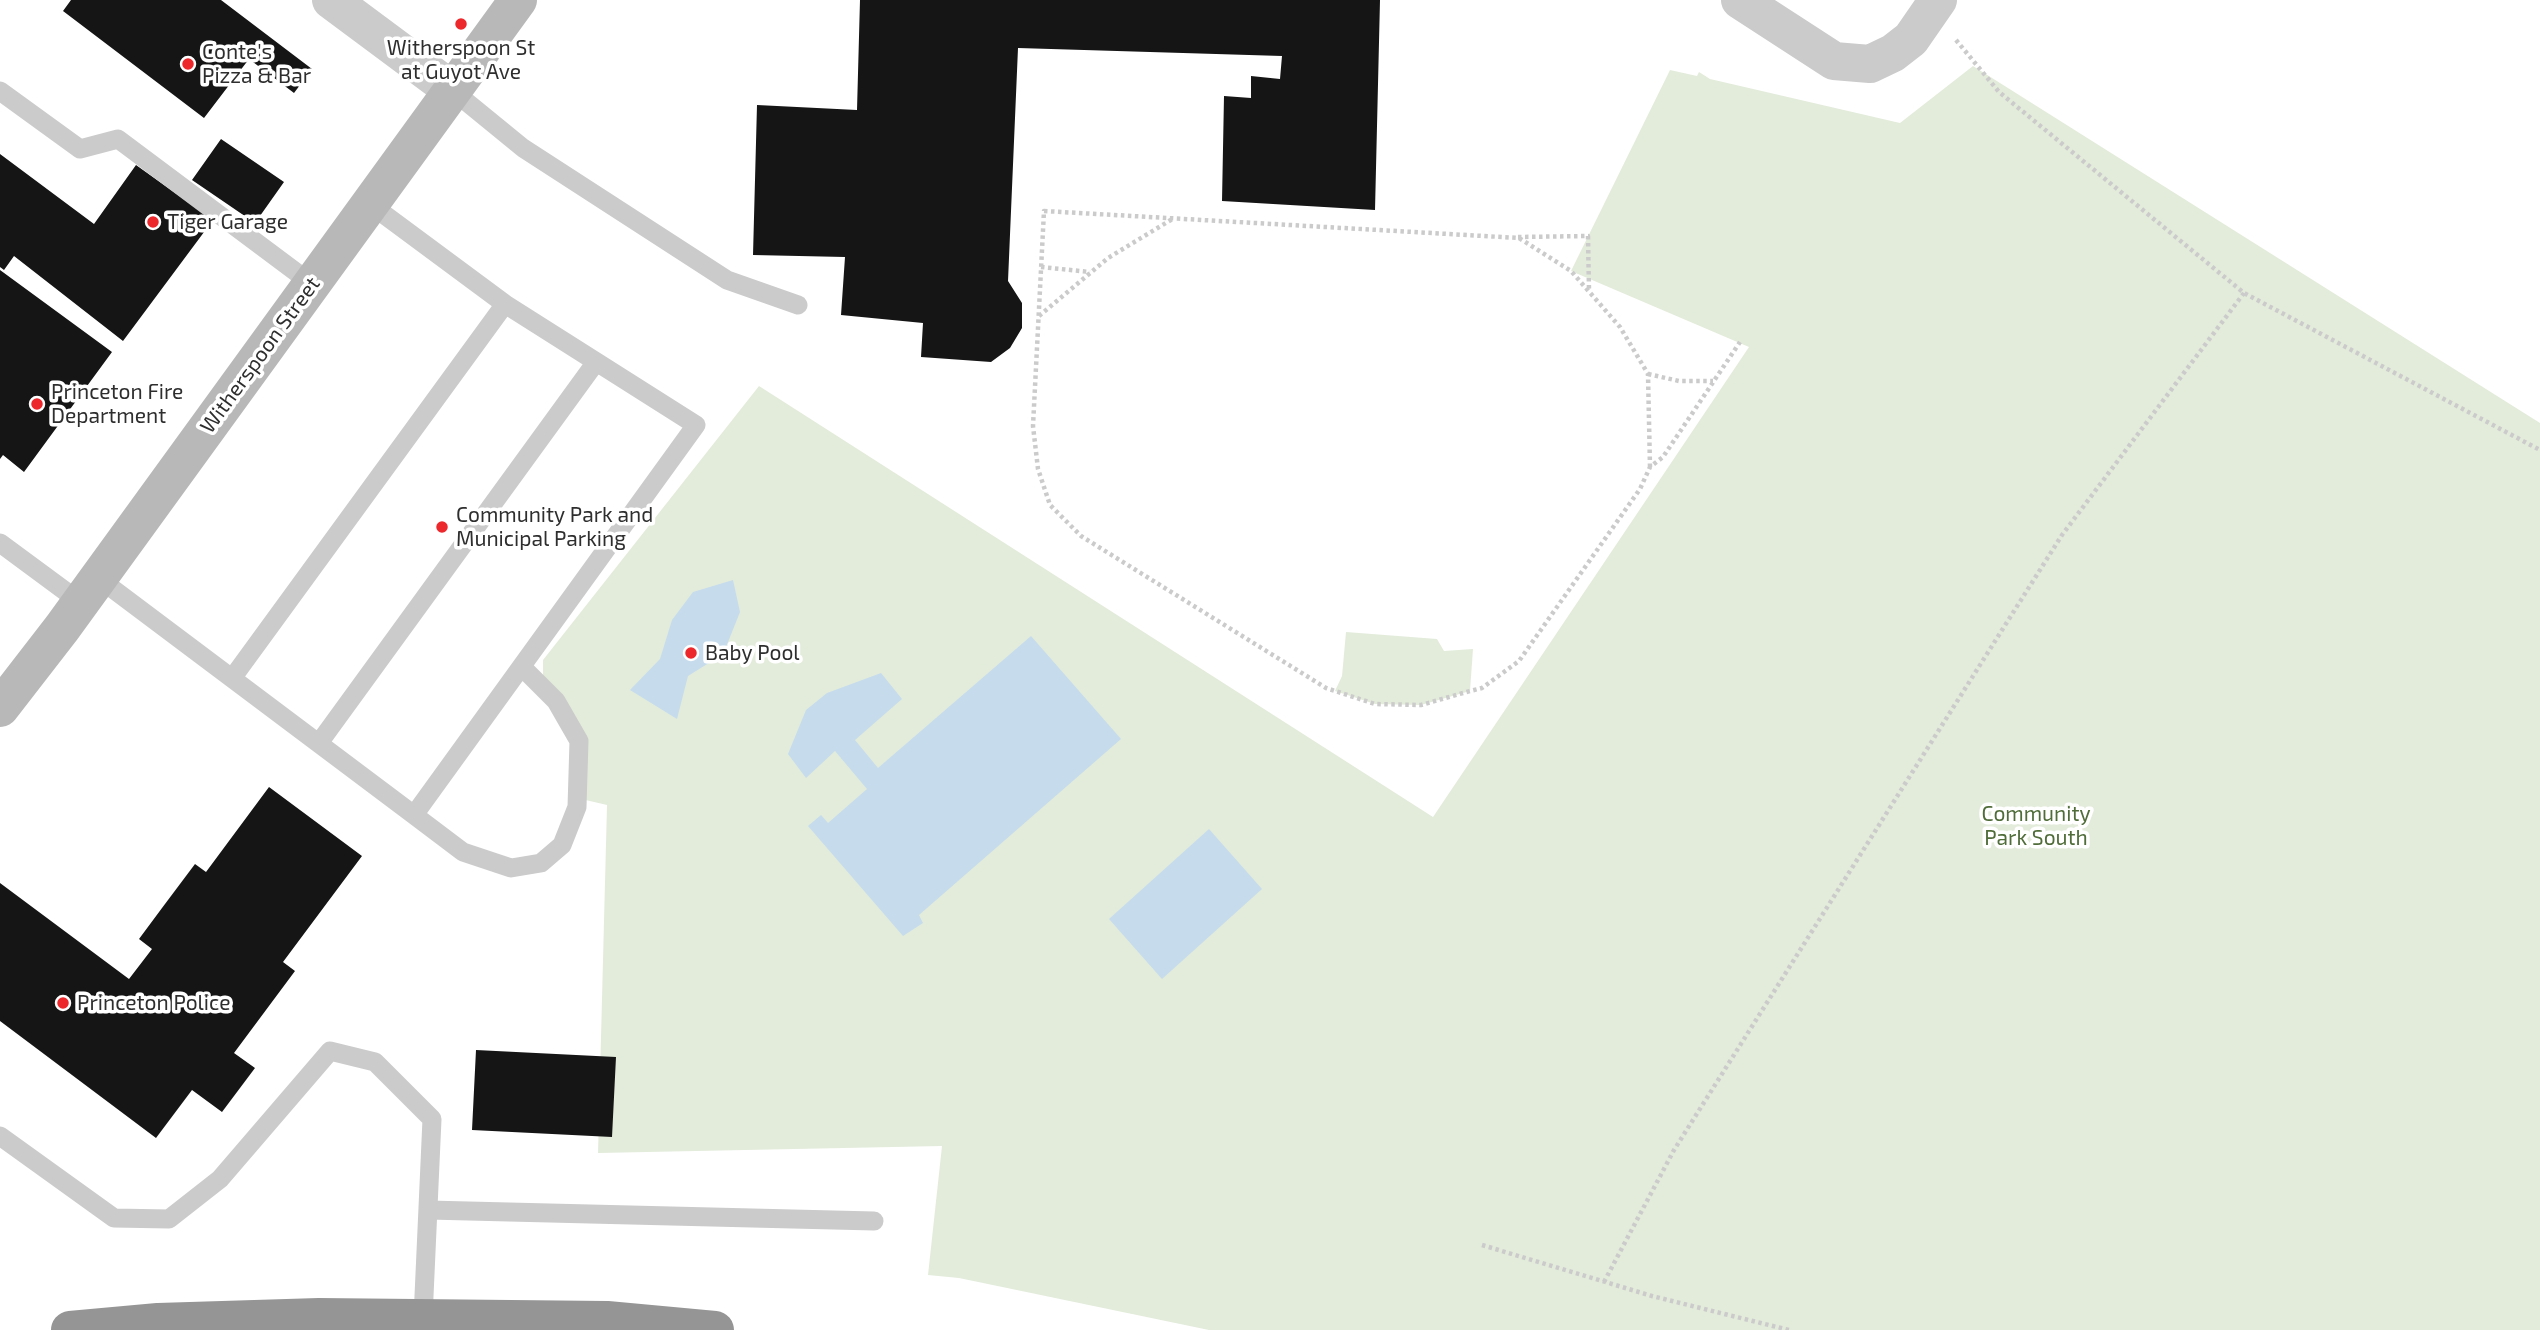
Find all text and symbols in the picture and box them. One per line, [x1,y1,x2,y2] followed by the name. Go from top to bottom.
[453,16,469,32] marker: Witherspoon St at Guyot Ave
[387,35,535,85] place label: Witherspoon St at Guyot Ave
[202,39,311,89] place label: Conte's Pizza & Bar
[180,56,196,72] marker: Conte's Pizza & Bar
[167,209,288,235] place label: Tiger Garage
[145,214,161,230] marker: Tiger Garage
[195,272,325,438] street label: Witherspoon Street
[51,379,183,429] place label: Princeton Fire Department
[29,396,45,412] marker: Princeton Fire Department
[456,502,653,552] place label: Community Park and Municipal Parking
[434,519,450,535] marker: Community Park and Municipal Parking
[705,640,800,666] place label: Baby Pool
[683,645,699,661] marker: Baby Pool
[1981,801,2091,851] park label: Community Park South
[77,990,230,1016] place label: Princeton Police
[55,995,71,1011] marker: Princeton Police

